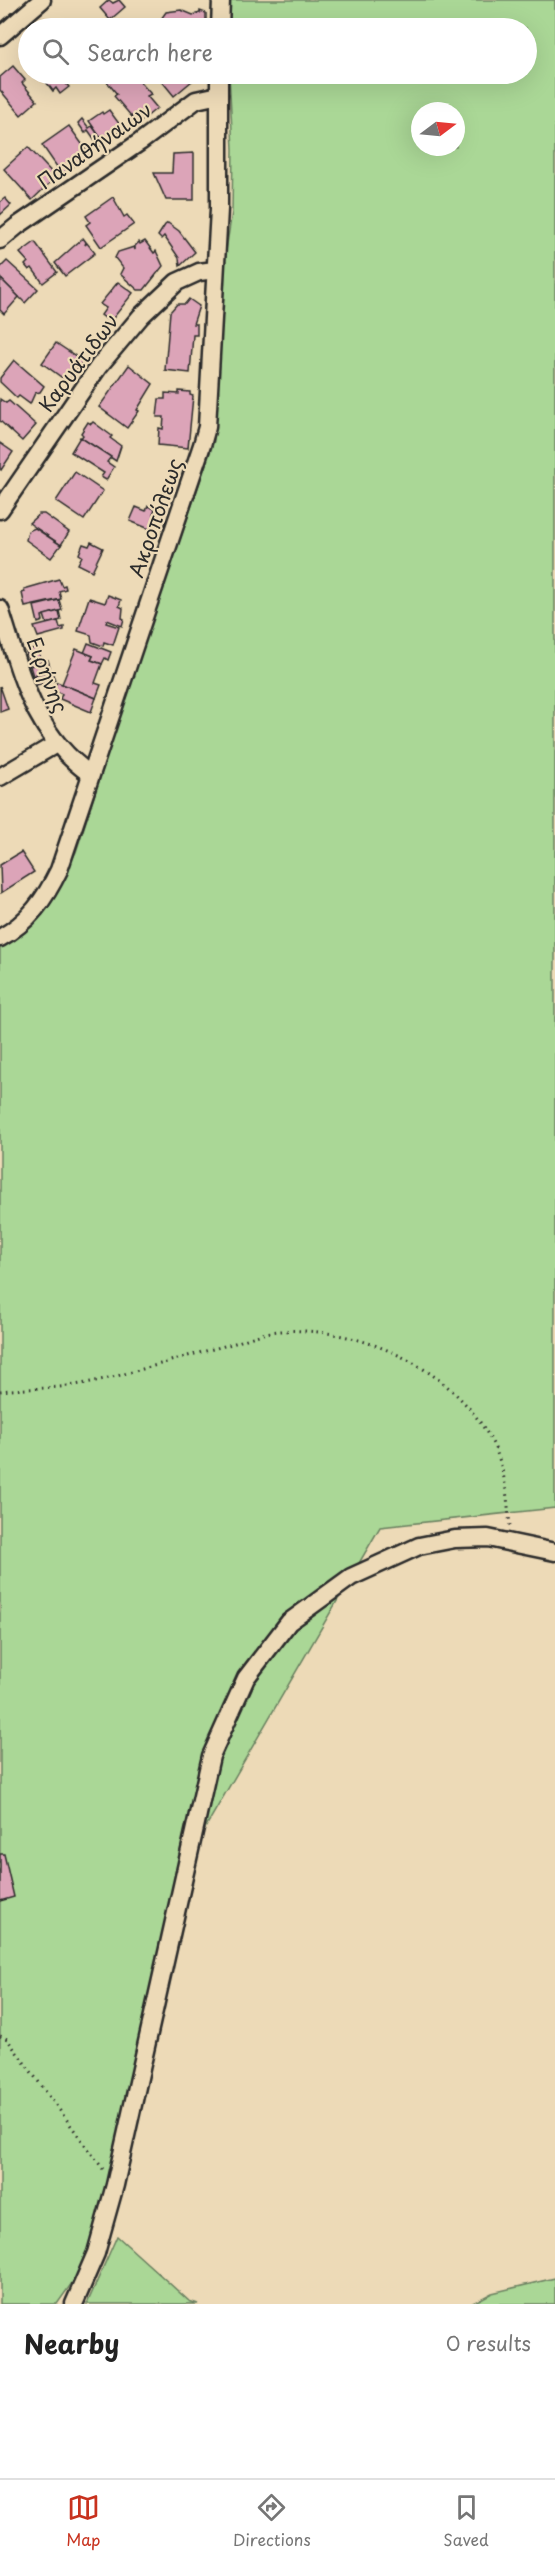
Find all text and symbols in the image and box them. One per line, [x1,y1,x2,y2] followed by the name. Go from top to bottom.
[18,18,537,84] search box
[39,35,72,68] icon: search
[87,35,213,68] text: Search here
[31,94,158,196] street label: Παναθήναιων
[411,102,465,156] north arrow
[31,307,125,418] street label: Καρυάτιδων
[121,454,189,581] street label: Ακροπόλεως
[20,632,76,717] street label: Ειρήνης
[24,2324,119,2363] text: Nearby
[446,2328,531,2358] text: 0 results
[66,2491,100,2551] tab: Map
[233,2491,311,2551] tab: Directions
[443,2491,489,2551] tab: Saved

